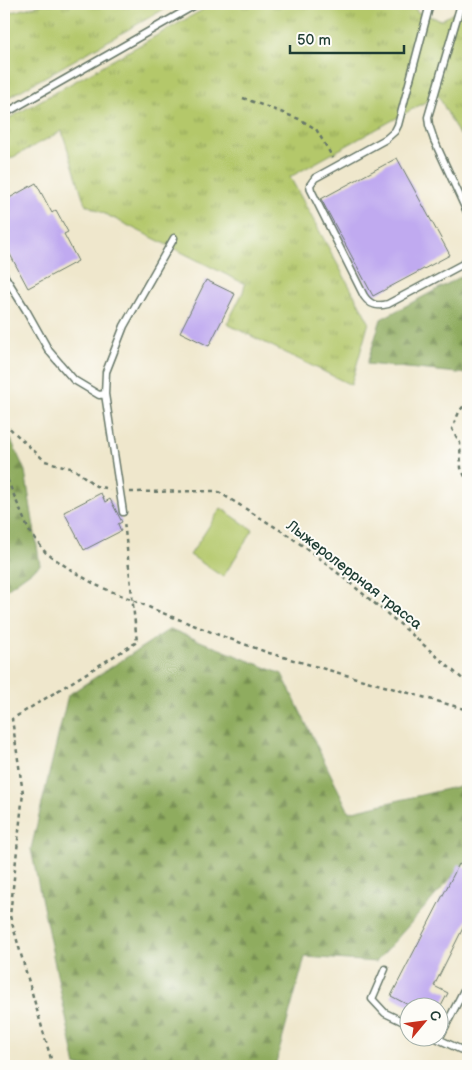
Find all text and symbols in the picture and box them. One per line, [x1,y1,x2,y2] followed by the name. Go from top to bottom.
[290,22,403,54] scale bar
[297,31,331,50] text: 50 m
[282,516,426,634] street label: Лыжеролеррная трасса
[400,998,450,1048] north arrow
[425,1008,445,1025] text: С

